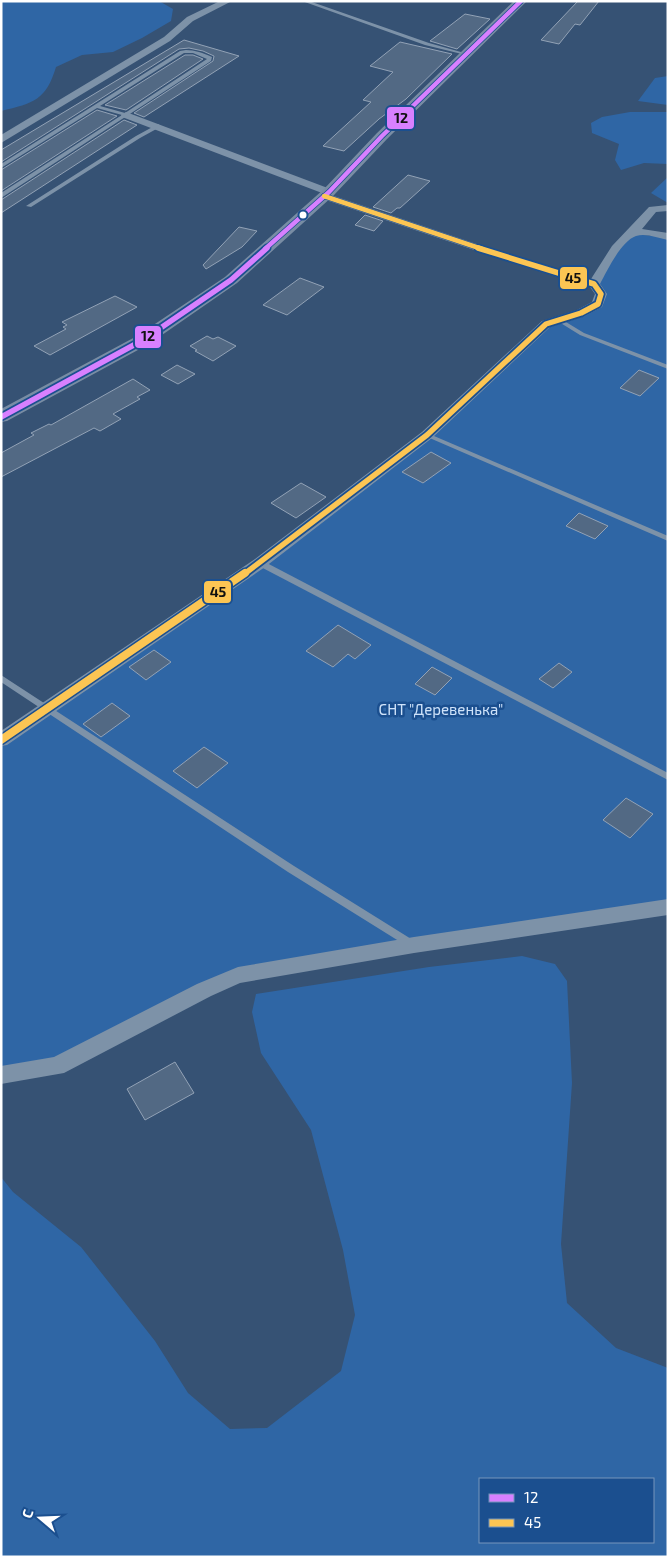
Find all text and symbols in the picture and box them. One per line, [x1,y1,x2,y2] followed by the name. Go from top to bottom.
[386,106,415,130] line badge: 12
[394,109,408,126] text: 12
[298,210,308,220] unlabelled marker
[559,266,588,290] line badge: 45
[565,269,582,286] text: 45
[134,325,162,349] line badge: 12
[141,327,155,344] text: 12
[203,580,232,604] line badge: 45
[210,583,227,600] text: 45
[379,700,503,718] park label: СНТ "Деревенька"
[479,1478,654,1543] legend
[524,1488,538,1506] text: 12
[15,1493,65,1543] north arrow
[18,1507,37,1520] text: С
[524,1513,541,1531] text: 45

